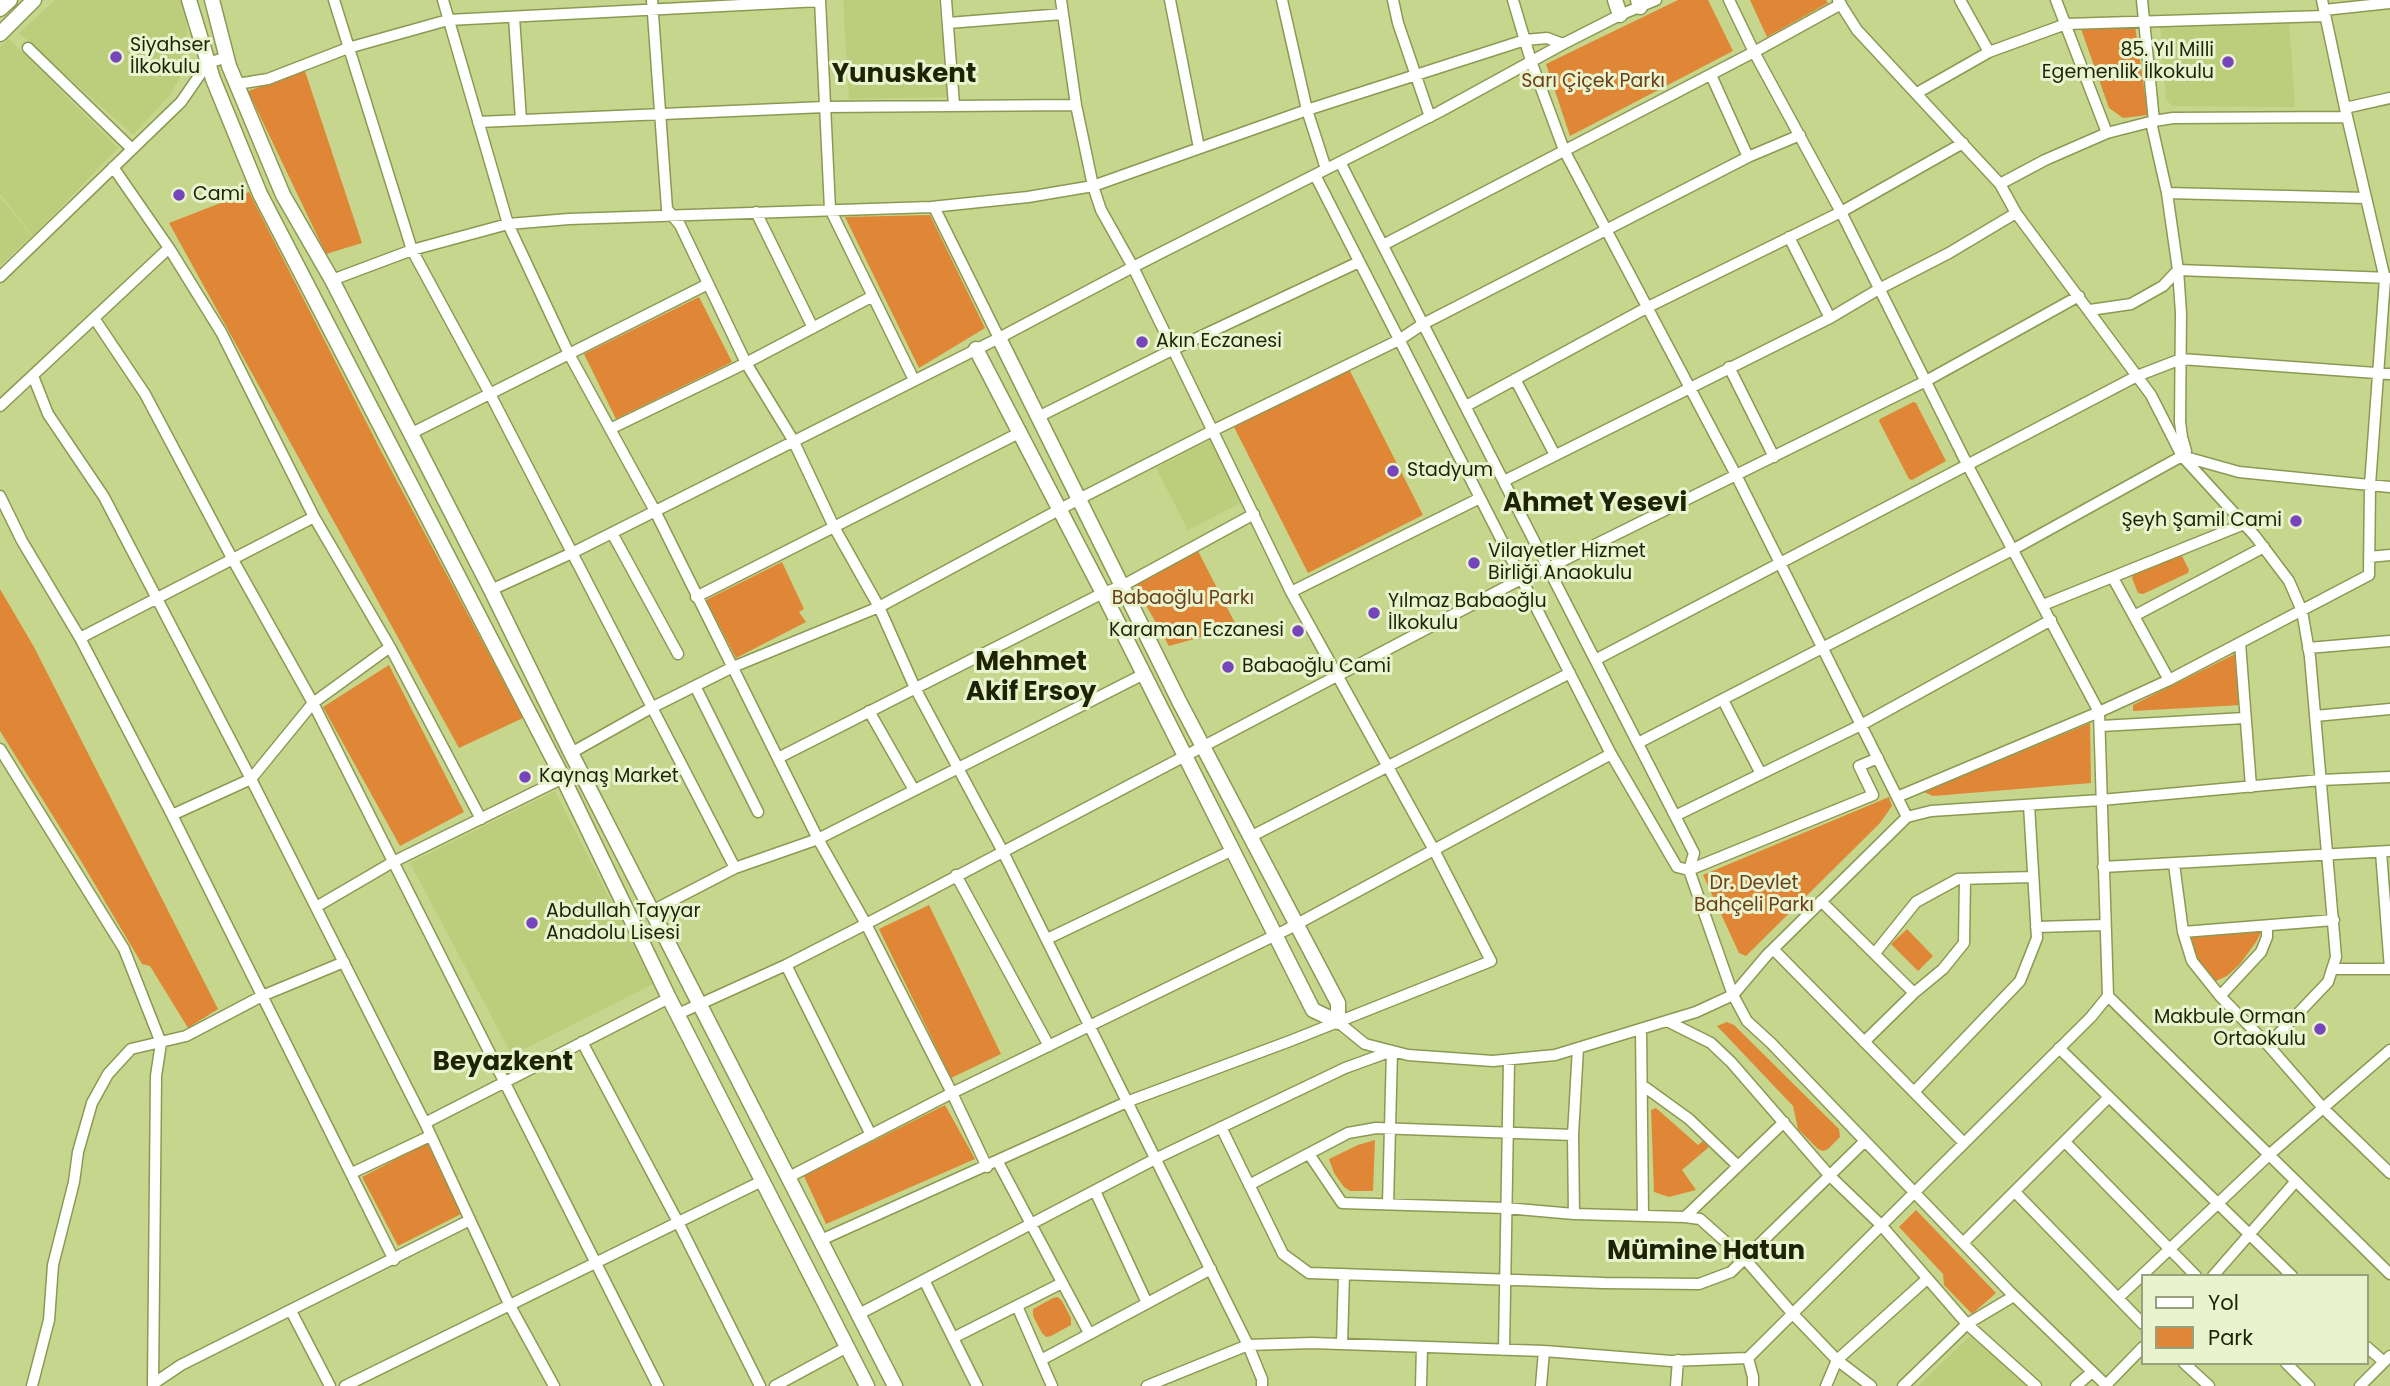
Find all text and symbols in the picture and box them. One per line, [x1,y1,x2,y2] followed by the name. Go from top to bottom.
[130,35,210,79] place label: Siyahser İlkokulu
[2042,40,2214,84] place label: 85. Yıl Milli Egemenlik İlkokulu
[108,49,124,65] marker: Siyahser İlkokulu
[2220,54,2236,70] marker: 85. Yıl Milli Egemenlik İlkokulu
[832,59,976,91] district label: Yunuskent
[1521,71,1665,93] park label: Sarı Çiçek Parkı
[193,184,245,206] place label: Cami
[171,187,187,203] marker: Cami
[1156,331,1282,353] place label: Akın Eczanesi
[1134,334,1150,350] marker: Akın Eczanesi
[1407,460,1493,482] place label: Stadyum
[1385,463,1401,479] marker: Stadyum
[1503,488,1687,520] district label: Ahmet Yesevi
[2121,510,2282,532] place label: Şeyh Şamil Cami
[2288,513,2304,529] marker: Şeyh Şamil Cami
[1488,541,1646,585] place label: Vilayetler Hizmet Birliği Anaokulu
[1466,555,1482,571] marker: Vilayetler Hizmet Birliği Anaokulu
[1112,588,1254,610] park label: Babaoğlu Parkı
[1388,591,1547,635] place label: Yılmaz Babaoğlu İlkokulu
[1366,605,1382,621] marker: Yılmaz Babaoğlu İlkokulu
[1109,620,1284,642] place label: Karaman Eczanesi
[1290,623,1306,639] marker: Karaman Eczanesi
[966,647,1096,708] district label: Mehmet Akif Ersoy
[1242,656,1391,678] place label: Babaoğlu Cami
[1220,659,1236,675] marker: Babaoğlu Cami
[539,766,679,788] place label: Kaynaş Market
[517,769,533,785] marker: Kaynaş Market
[1694,873,1814,917] park label: Dr. Devlet Bahçeli Parkı
[546,901,701,945] place label: Abdullah Tayyar Anadolu Lisesi
[524,915,540,931] marker: Abdullah Tayyar Anadolu Lisesi
[2154,1007,2306,1051] place label: Makbule Orman Ortaokulu
[2312,1021,2328,1037] marker: Makbule Orman Ortaokulu
[433,1047,573,1079] district label: Beyazkent
[1607,1236,1805,1268] district label: Mümine Hatun
[2142,1274,2369,1365] legend
[2208,1288,2239,1317] text: Yol
[2208,1323,2253,1352] text: Park

